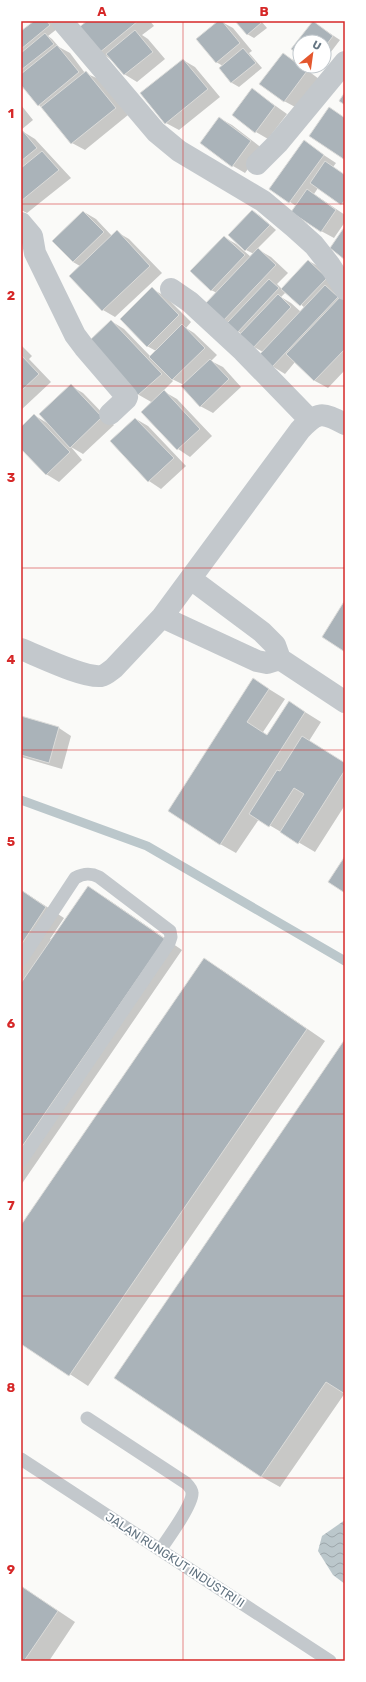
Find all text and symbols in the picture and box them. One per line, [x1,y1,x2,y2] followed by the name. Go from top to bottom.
[97,4,107,19] text: A
[259,4,269,19] text: B
[292,34,332,74] north arrow
[310,38,323,53] text: U
[8,106,14,121] text: 1
[7,288,15,303] text: 2
[7,470,16,485] text: 3
[7,652,16,667] text: 4
[7,834,15,849] text: 5
[7,1016,16,1031] text: 6
[7,1198,15,1213] text: 7
[7,1380,16,1395] text: 8
[103,1510,247,1610] street label: JALAN RUNGKUT INDUSTRI II
[7,1562,15,1577] text: 9

